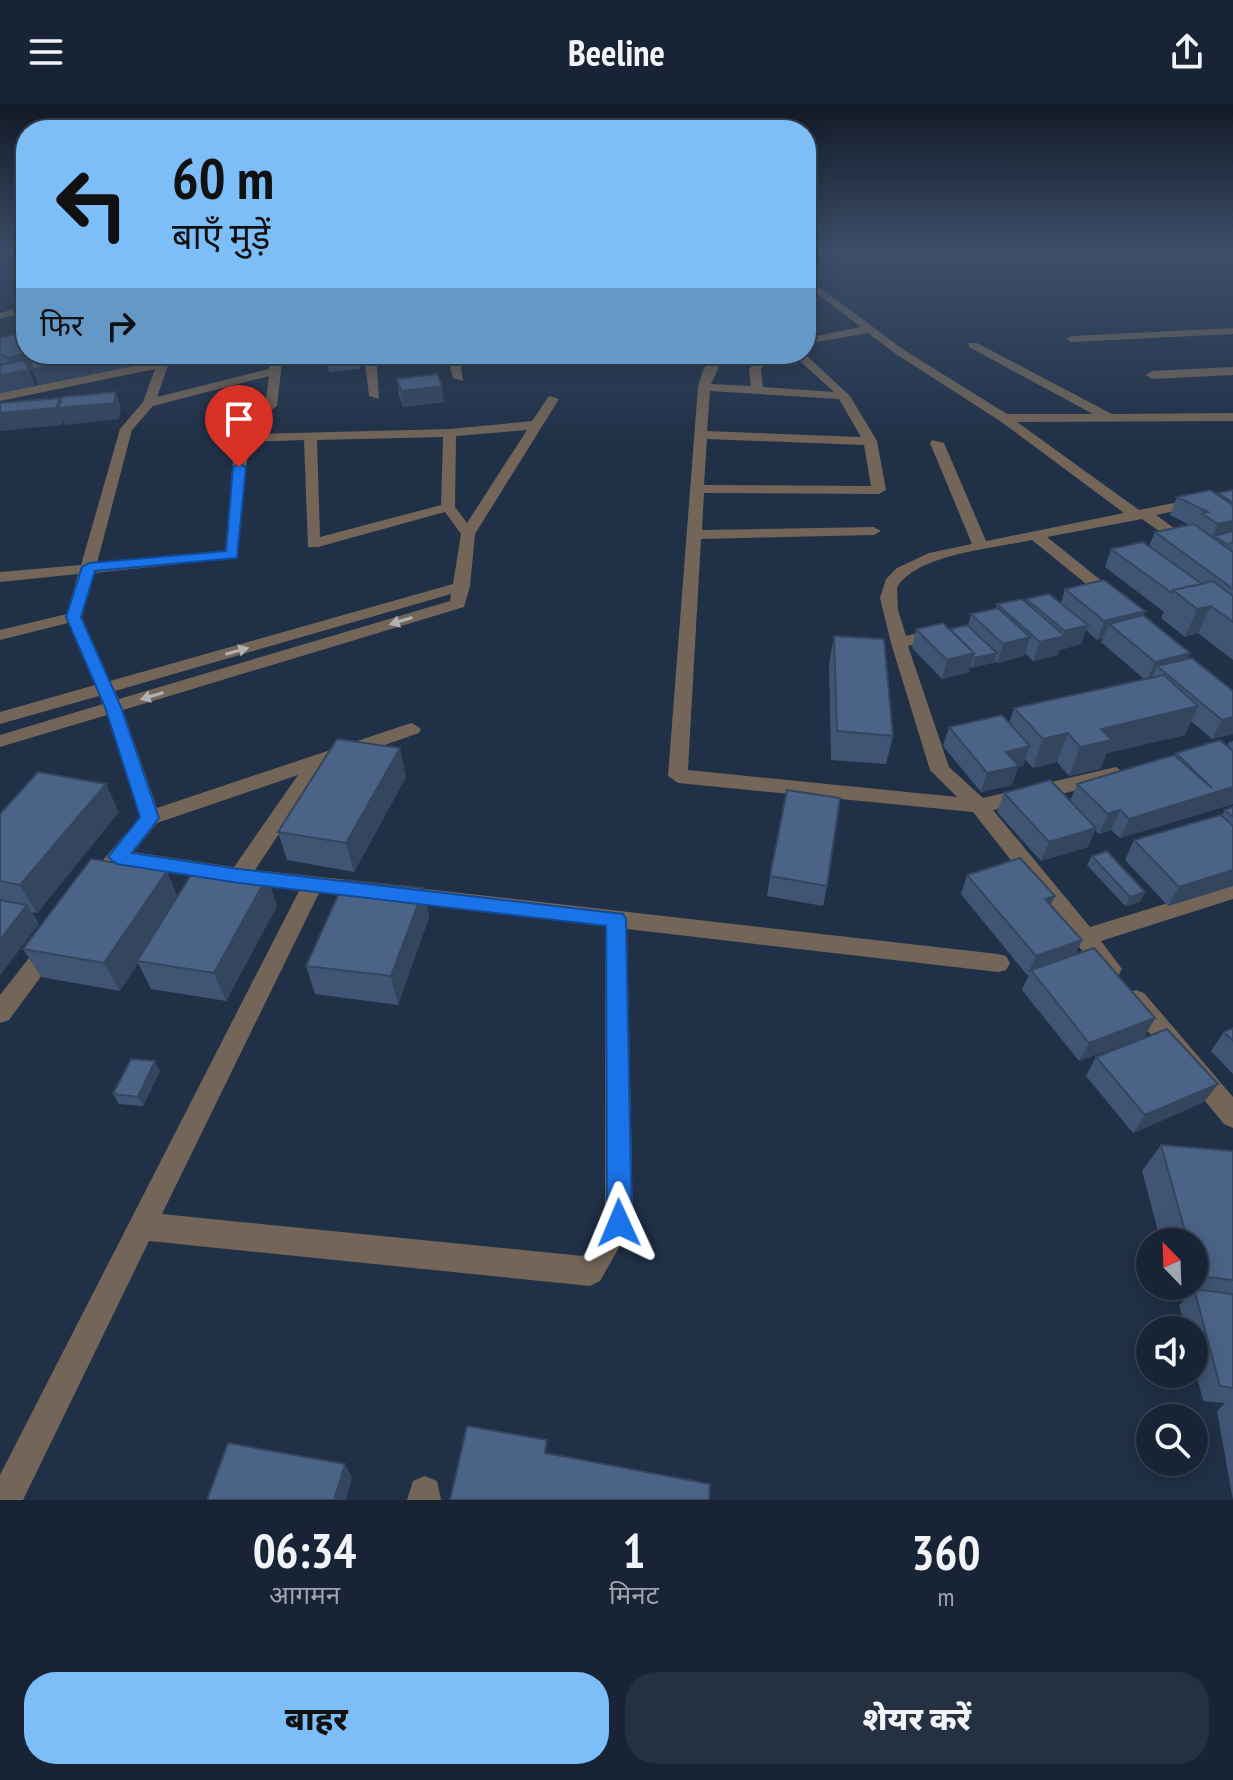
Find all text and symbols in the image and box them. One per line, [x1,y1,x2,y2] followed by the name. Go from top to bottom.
[568,29,665,76] text: Beeline
[24,30,68,74] icon: menu
[1165,30,1209,74] icon: share
[172,142,274,214] text: 60 m
[40,152,144,256] icon: left
[172,212,270,259] text: बाएँ मुड़ें
[99,304,143,348] icon: right
[40,305,83,344] text: फिर
[205,385,273,467] pin
[217,397,261,441] icon: arrive
[388,615,412,628] one-way arrow
[225,644,249,657] one-way arrow
[139,690,163,703] one-way arrow
[577,1181,661,1265] position arrow
[1136,1228,1208,1300] north arrow
[1136,1228,1208,1476] map controls
[1136,1316,1208,1388] button: sound
[1136,1404,1208,1476] button: search
[253,1519,356,1581] text: 06:34
[623,1519,645,1581] text: 1
[912,1521,980,1583] text: 360
[269,1578,340,1611] text: आगमन
[609,1578,659,1611] text: मिनट
[937,1580,954,1613] text: m
[24,1672,609,1764] button: बाहर
[625,1672,1209,1764] button: शेयर करें

